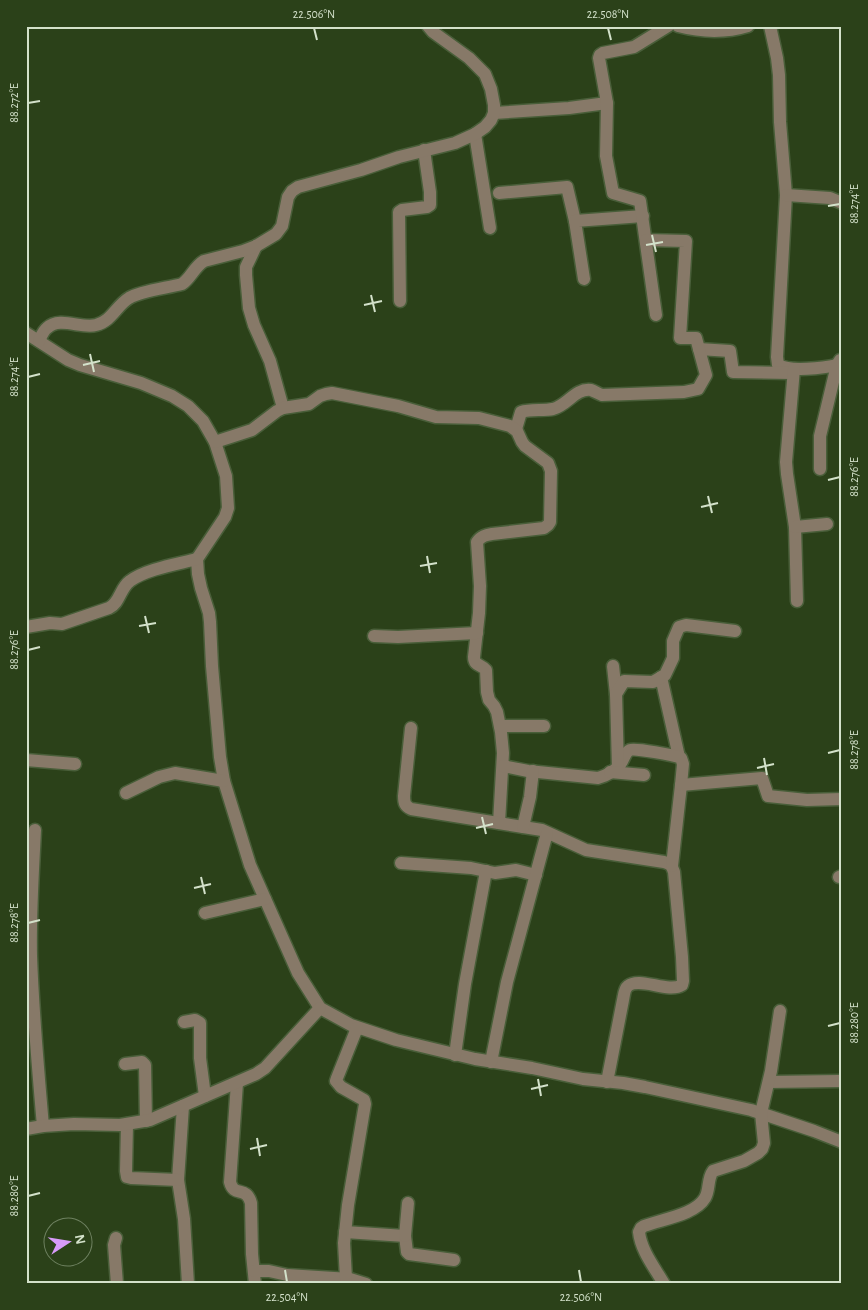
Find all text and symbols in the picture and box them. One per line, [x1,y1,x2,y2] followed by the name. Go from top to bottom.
[293,8,335,20] text: 22.506°N
[587,8,629,20] text: 22.508°N
[8,83,20,123] text: 88.272°E
[848,184,860,224] text: 88.274°E
[8,357,20,397] text: 88.274°E
[848,457,860,497] text: 88.276°E
[8,630,20,670] text: 88.276°E
[848,730,860,770] text: 88.278°E
[8,903,20,943] text: 88.278°E
[848,1002,860,1043] text: 88.280°E
[8,1175,20,1216] text: 88.280°E
[42,1218,92,1268] north arrow
[72,1233,88,1246] text: N
[266,1291,308,1303] text: 22.504°N
[560,1291,602,1303] text: 22.506°N

